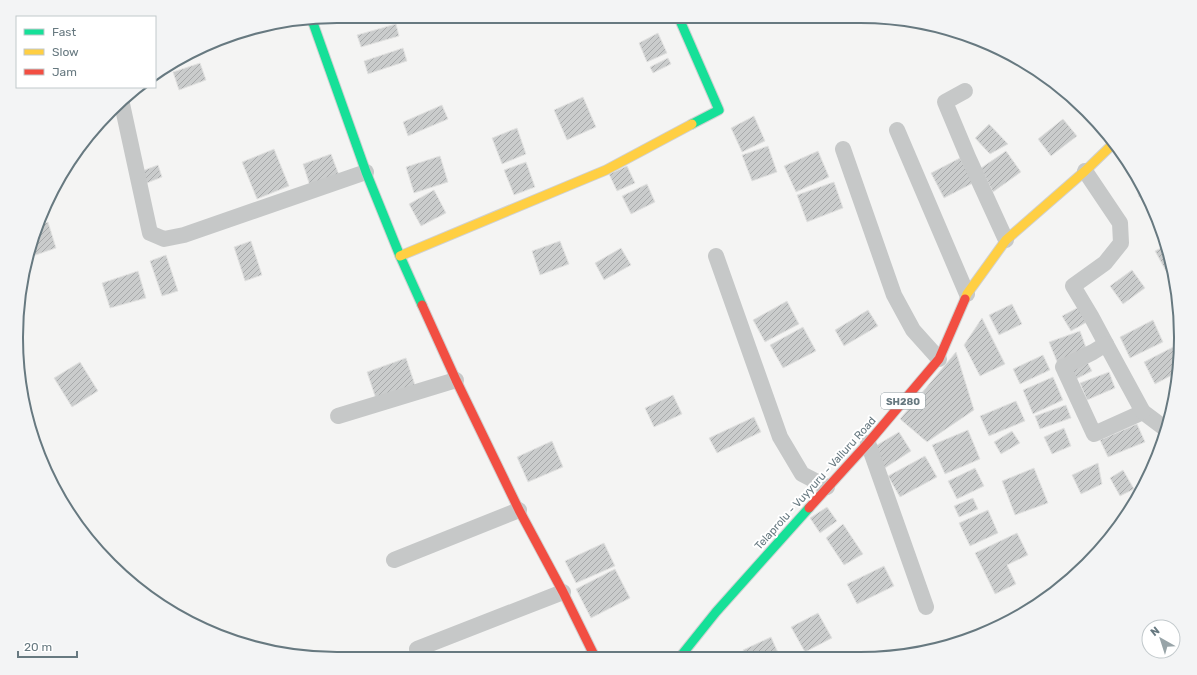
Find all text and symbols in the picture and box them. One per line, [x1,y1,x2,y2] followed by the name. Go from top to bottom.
[16,16,156,88] legend
[52,25,76,39] text: Fast
[52,45,79,59] text: Slow
[52,65,77,79] text: Jam
[881,393,925,409] road number: SH280
[752,414,879,553] street label: Telaprolu - Vuyyuru - Valluru Road
[1141,619,1181,659] north arrow
[1148,624,1162,639] text: N
[18,633,77,659] scale bar
[24,640,52,654] text: 20 m

